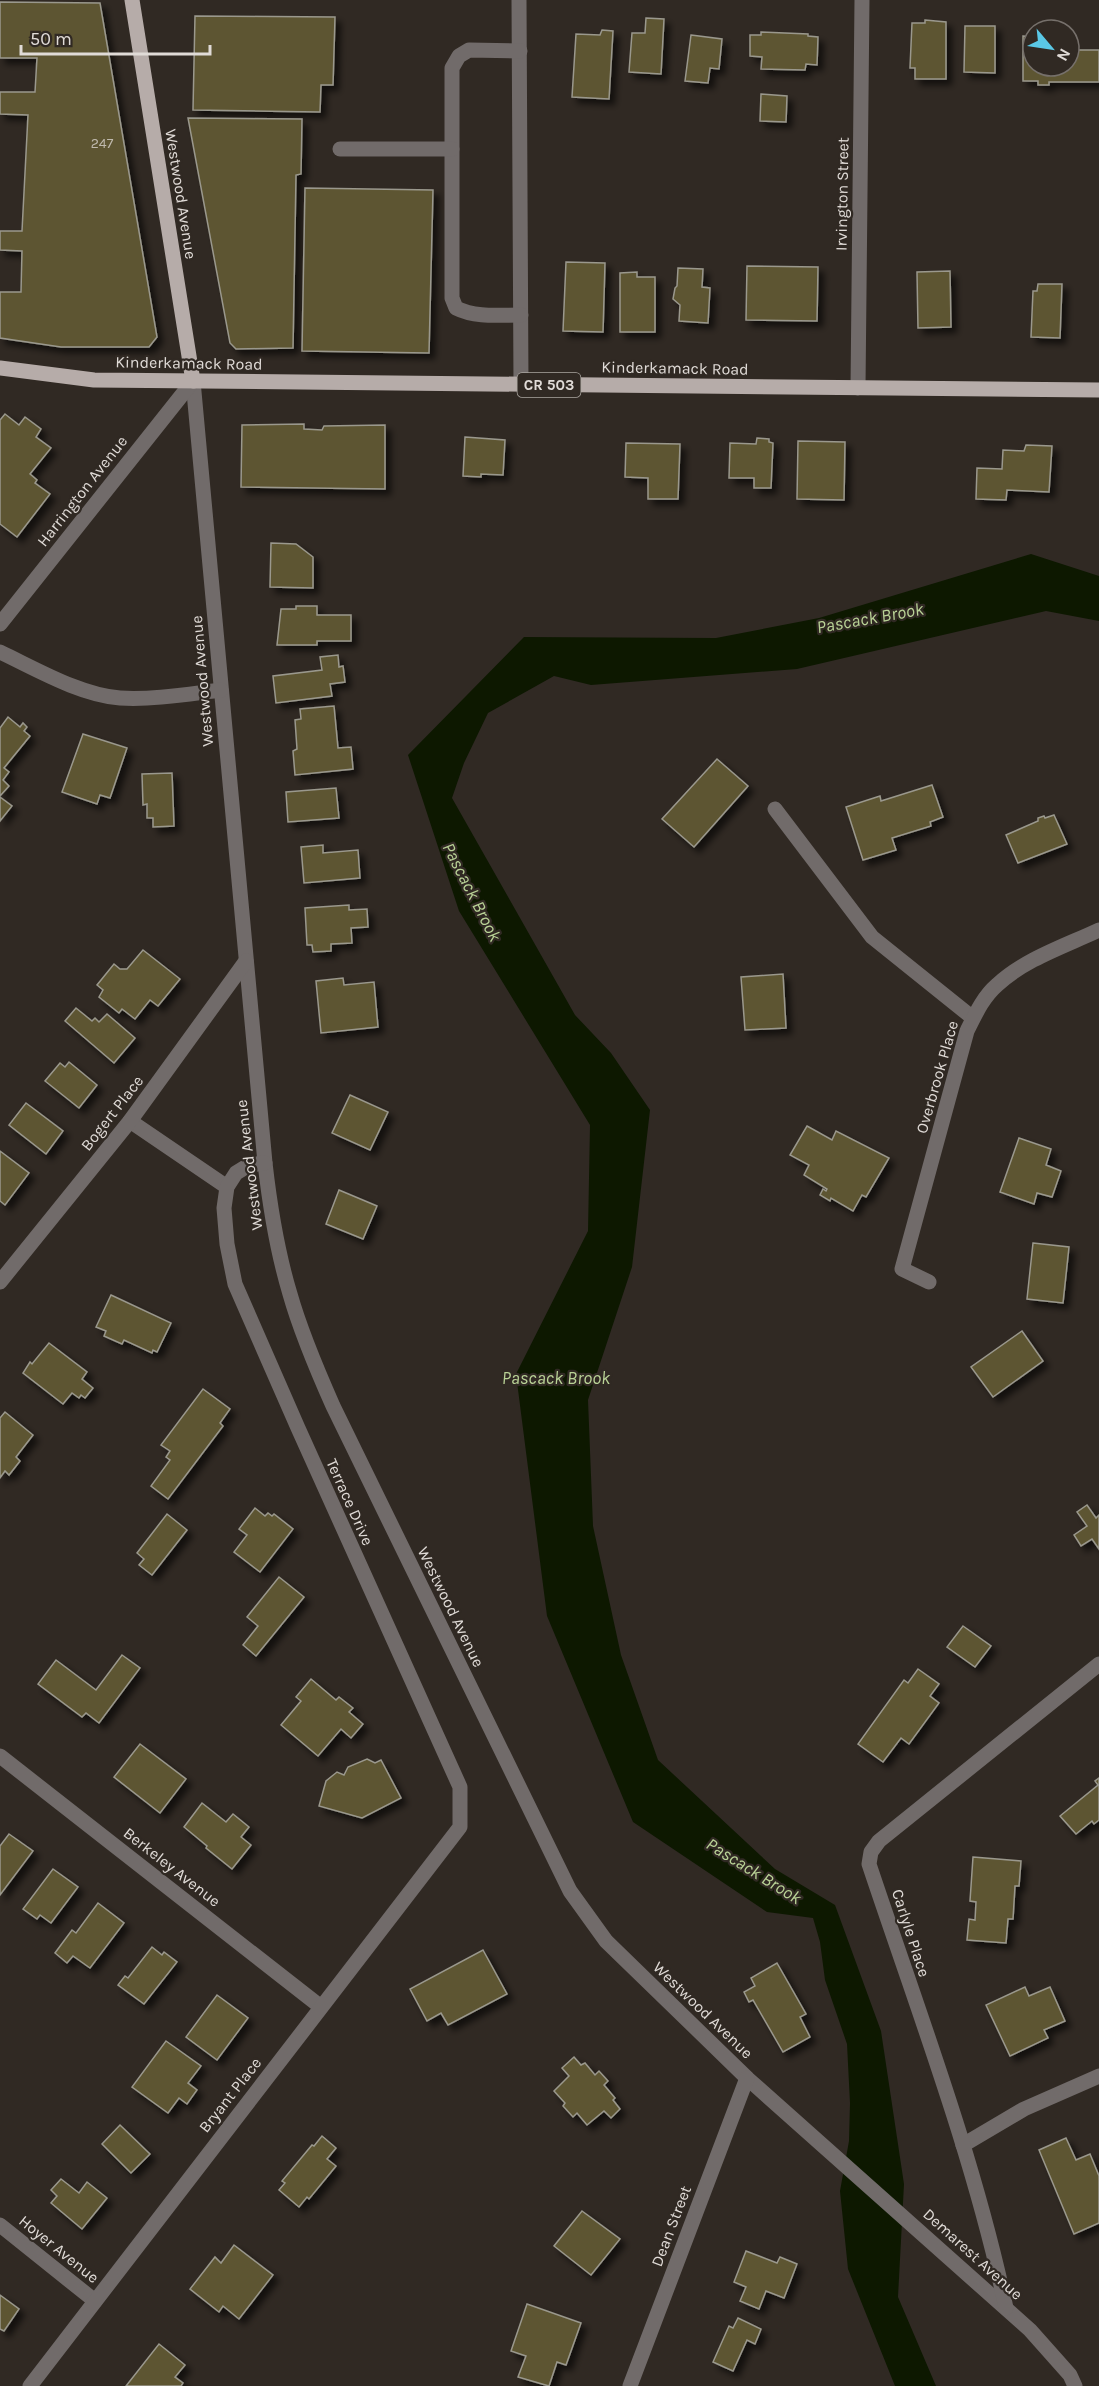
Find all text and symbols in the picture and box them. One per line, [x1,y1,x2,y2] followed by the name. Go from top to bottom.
[21,18,210,56] scale bar
[1021,18,1081,78] north arrow
[30,28,72,50] text: 50 m
[1053,45,1075,65] text: N
[161,128,201,260] street label: Westwood Avenue
[91,135,114,152] house number: 247
[832,137,852,251] street label: Irvington Street
[115,352,263,374] street label: Kinderkamack Road
[601,357,749,379] street label: Kinderkamack Road
[518,373,580,397] road number: CR 503
[33,432,131,550] street label: Harrington Avenue
[815,598,926,638] water label: Pascack Brook
[187,615,217,747] street label: Westwood Avenue
[438,839,507,946] water label: Pascack Brook
[912,1018,962,1136] street label: Overbrook Place
[77,1072,147,1154] street label: Bogert Place
[232,1099,266,1231] street label: Westwood Avenue
[502,1367,611,1389] water label: Pascack Brook
[322,1456,378,1548] street label: Terrace Drive
[414,1544,488,1670] street label: Westwood Avenue
[120,1823,224,1911] street label: Berkeley Avenue
[702,1833,807,1909] water label: Pascack Brook
[888,1887,934,1979] street label: Carlyle Place
[649,1958,757,2062] street label: Westwood Avenue
[195,2054,265,2136] street label: Bryant Place
[647,2183,695,2269] street label: Dean Street
[919,2204,1027,2304] street label: Demarest Avenue
[15,2211,103,2287] street label: Hoyer Avenue

